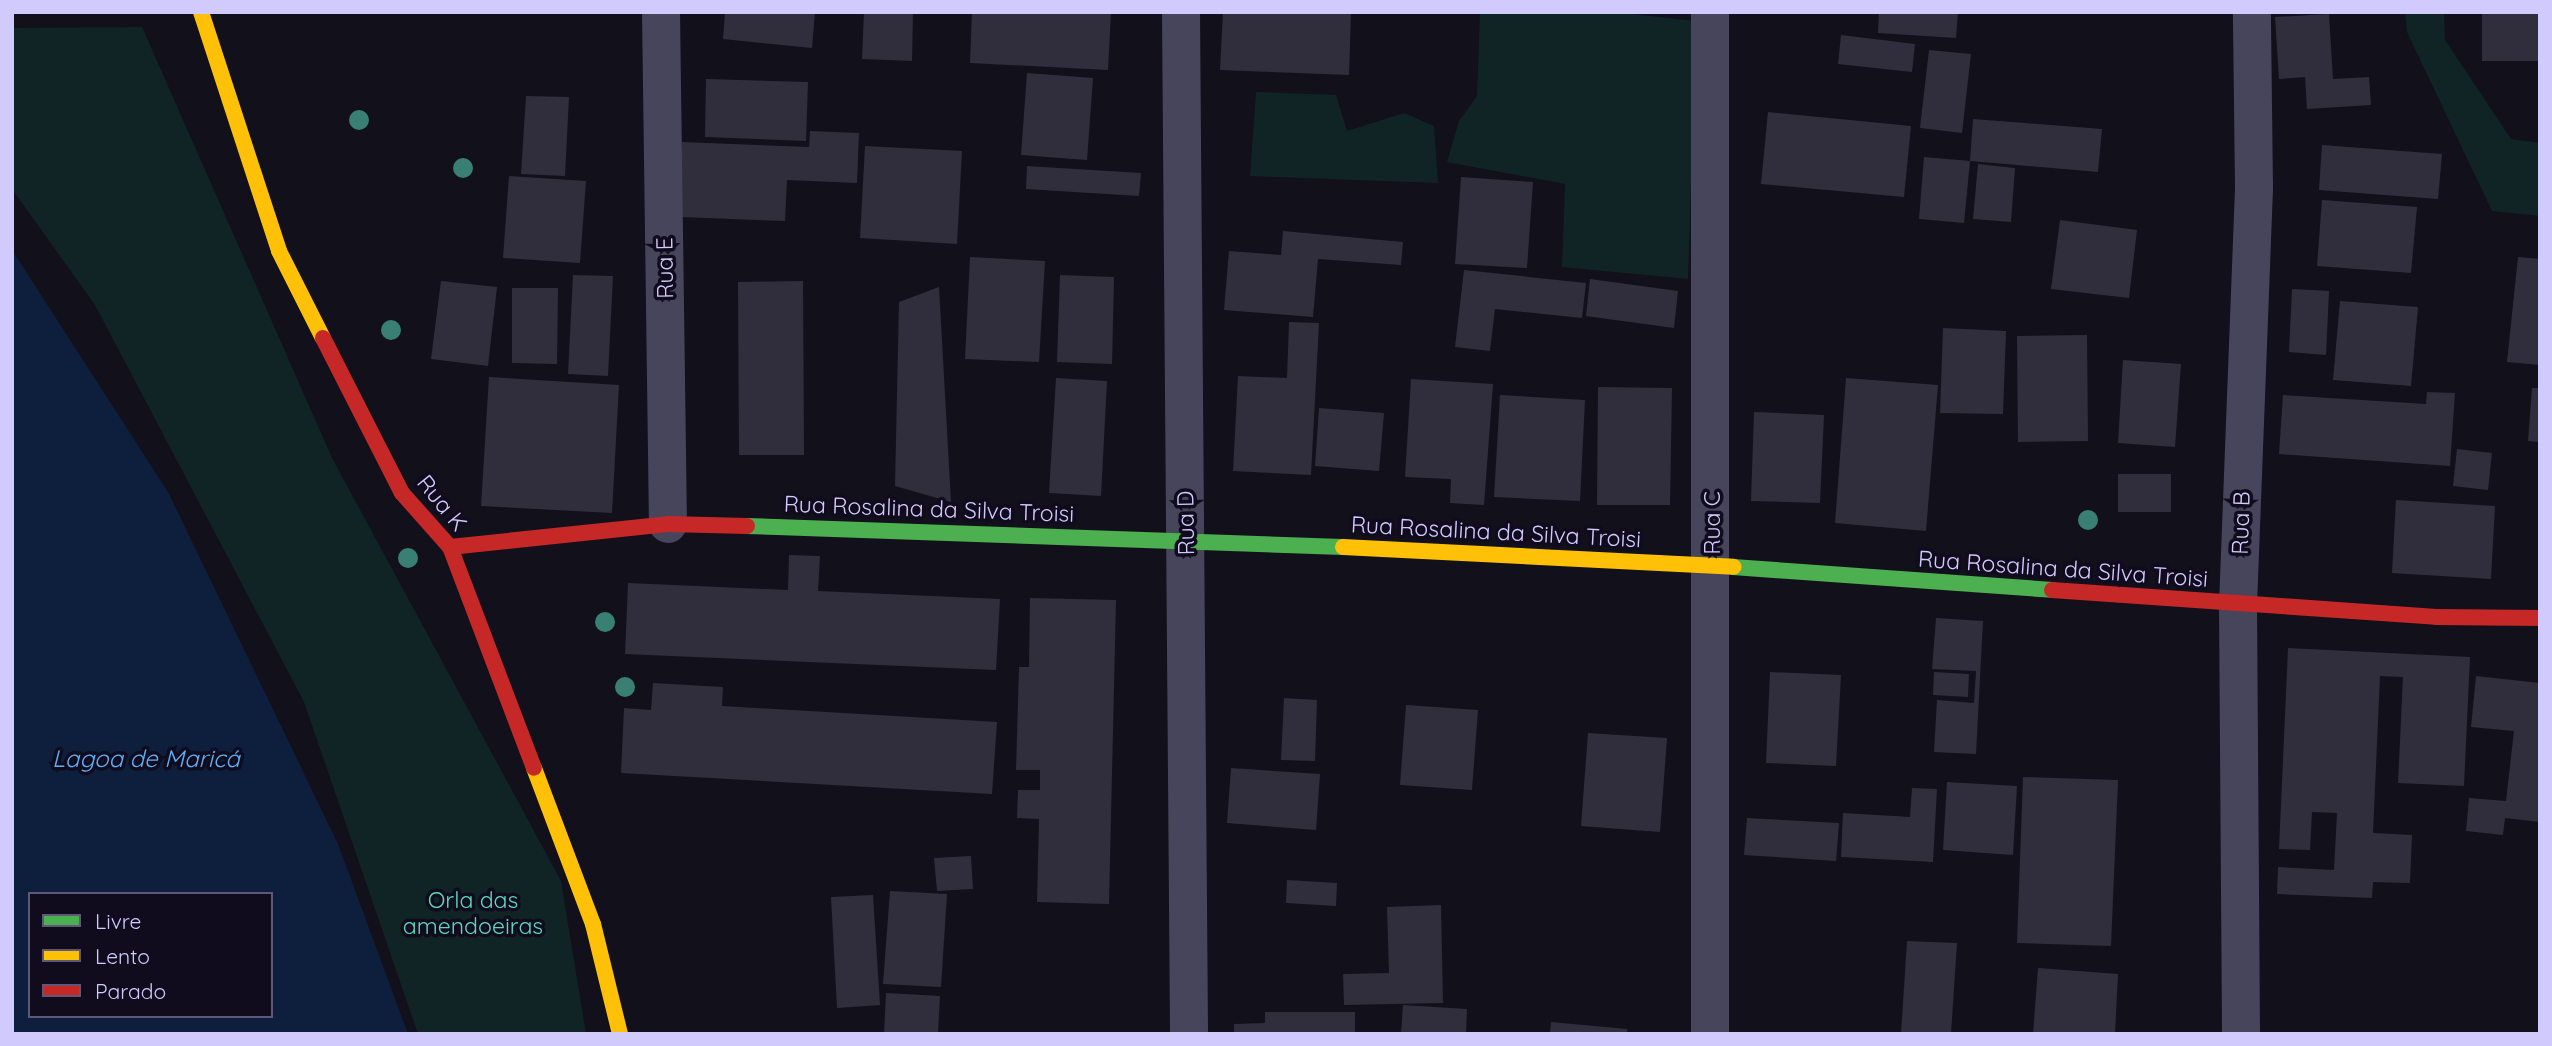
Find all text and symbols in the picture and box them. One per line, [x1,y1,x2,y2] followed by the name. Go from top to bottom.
[651,237,679,299] street label: Rua E
[411,469,473,537] street label: Rua K
[783,490,1075,528] street label: Rua Rosalina da Silva Troisi
[1172,490,1200,556] street label: Rua D
[1698,491,1726,555] street label: Rua C
[2226,491,2256,555] street label: Rua B
[1350,511,1642,553] street label: Rua Rosalina da Silva Troisi
[1917,545,2209,593] street label: Rua Rosalina da Silva Troisi
[52,745,240,773] water label: Lagoa de Maricá
[403,886,543,940] park label: Orla das amendoeiras
[28,892,273,1018] legend
[95,908,141,934] text: Livre
[95,943,150,969] text: Lento
[95,978,166,1004] text: Parado

